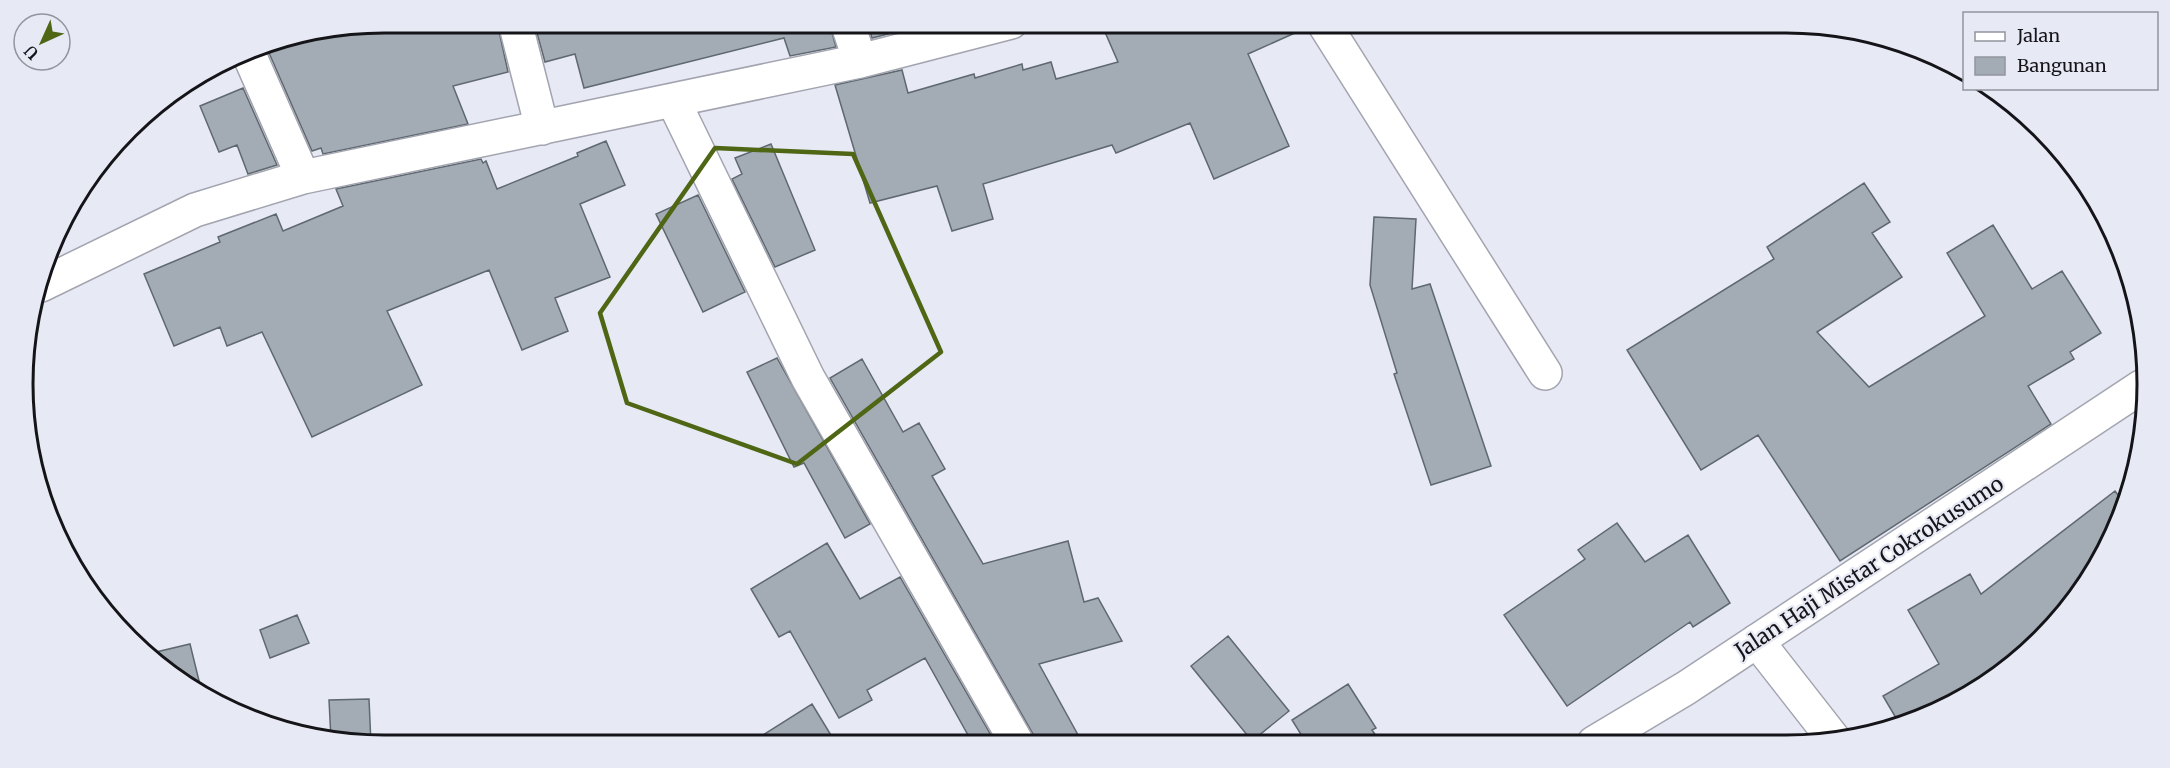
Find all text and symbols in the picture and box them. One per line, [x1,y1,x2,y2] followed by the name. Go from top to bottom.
[12,12,72,72] north arrow
[1963,12,2158,90] legend
[2016,24,2060,47] text: Jalan
[20,41,43,64] text: U
[2017,54,2107,77] text: Bangunan
[1729,470,2009,665] street label: Jalan Haji Mistar Cokrokusumo

